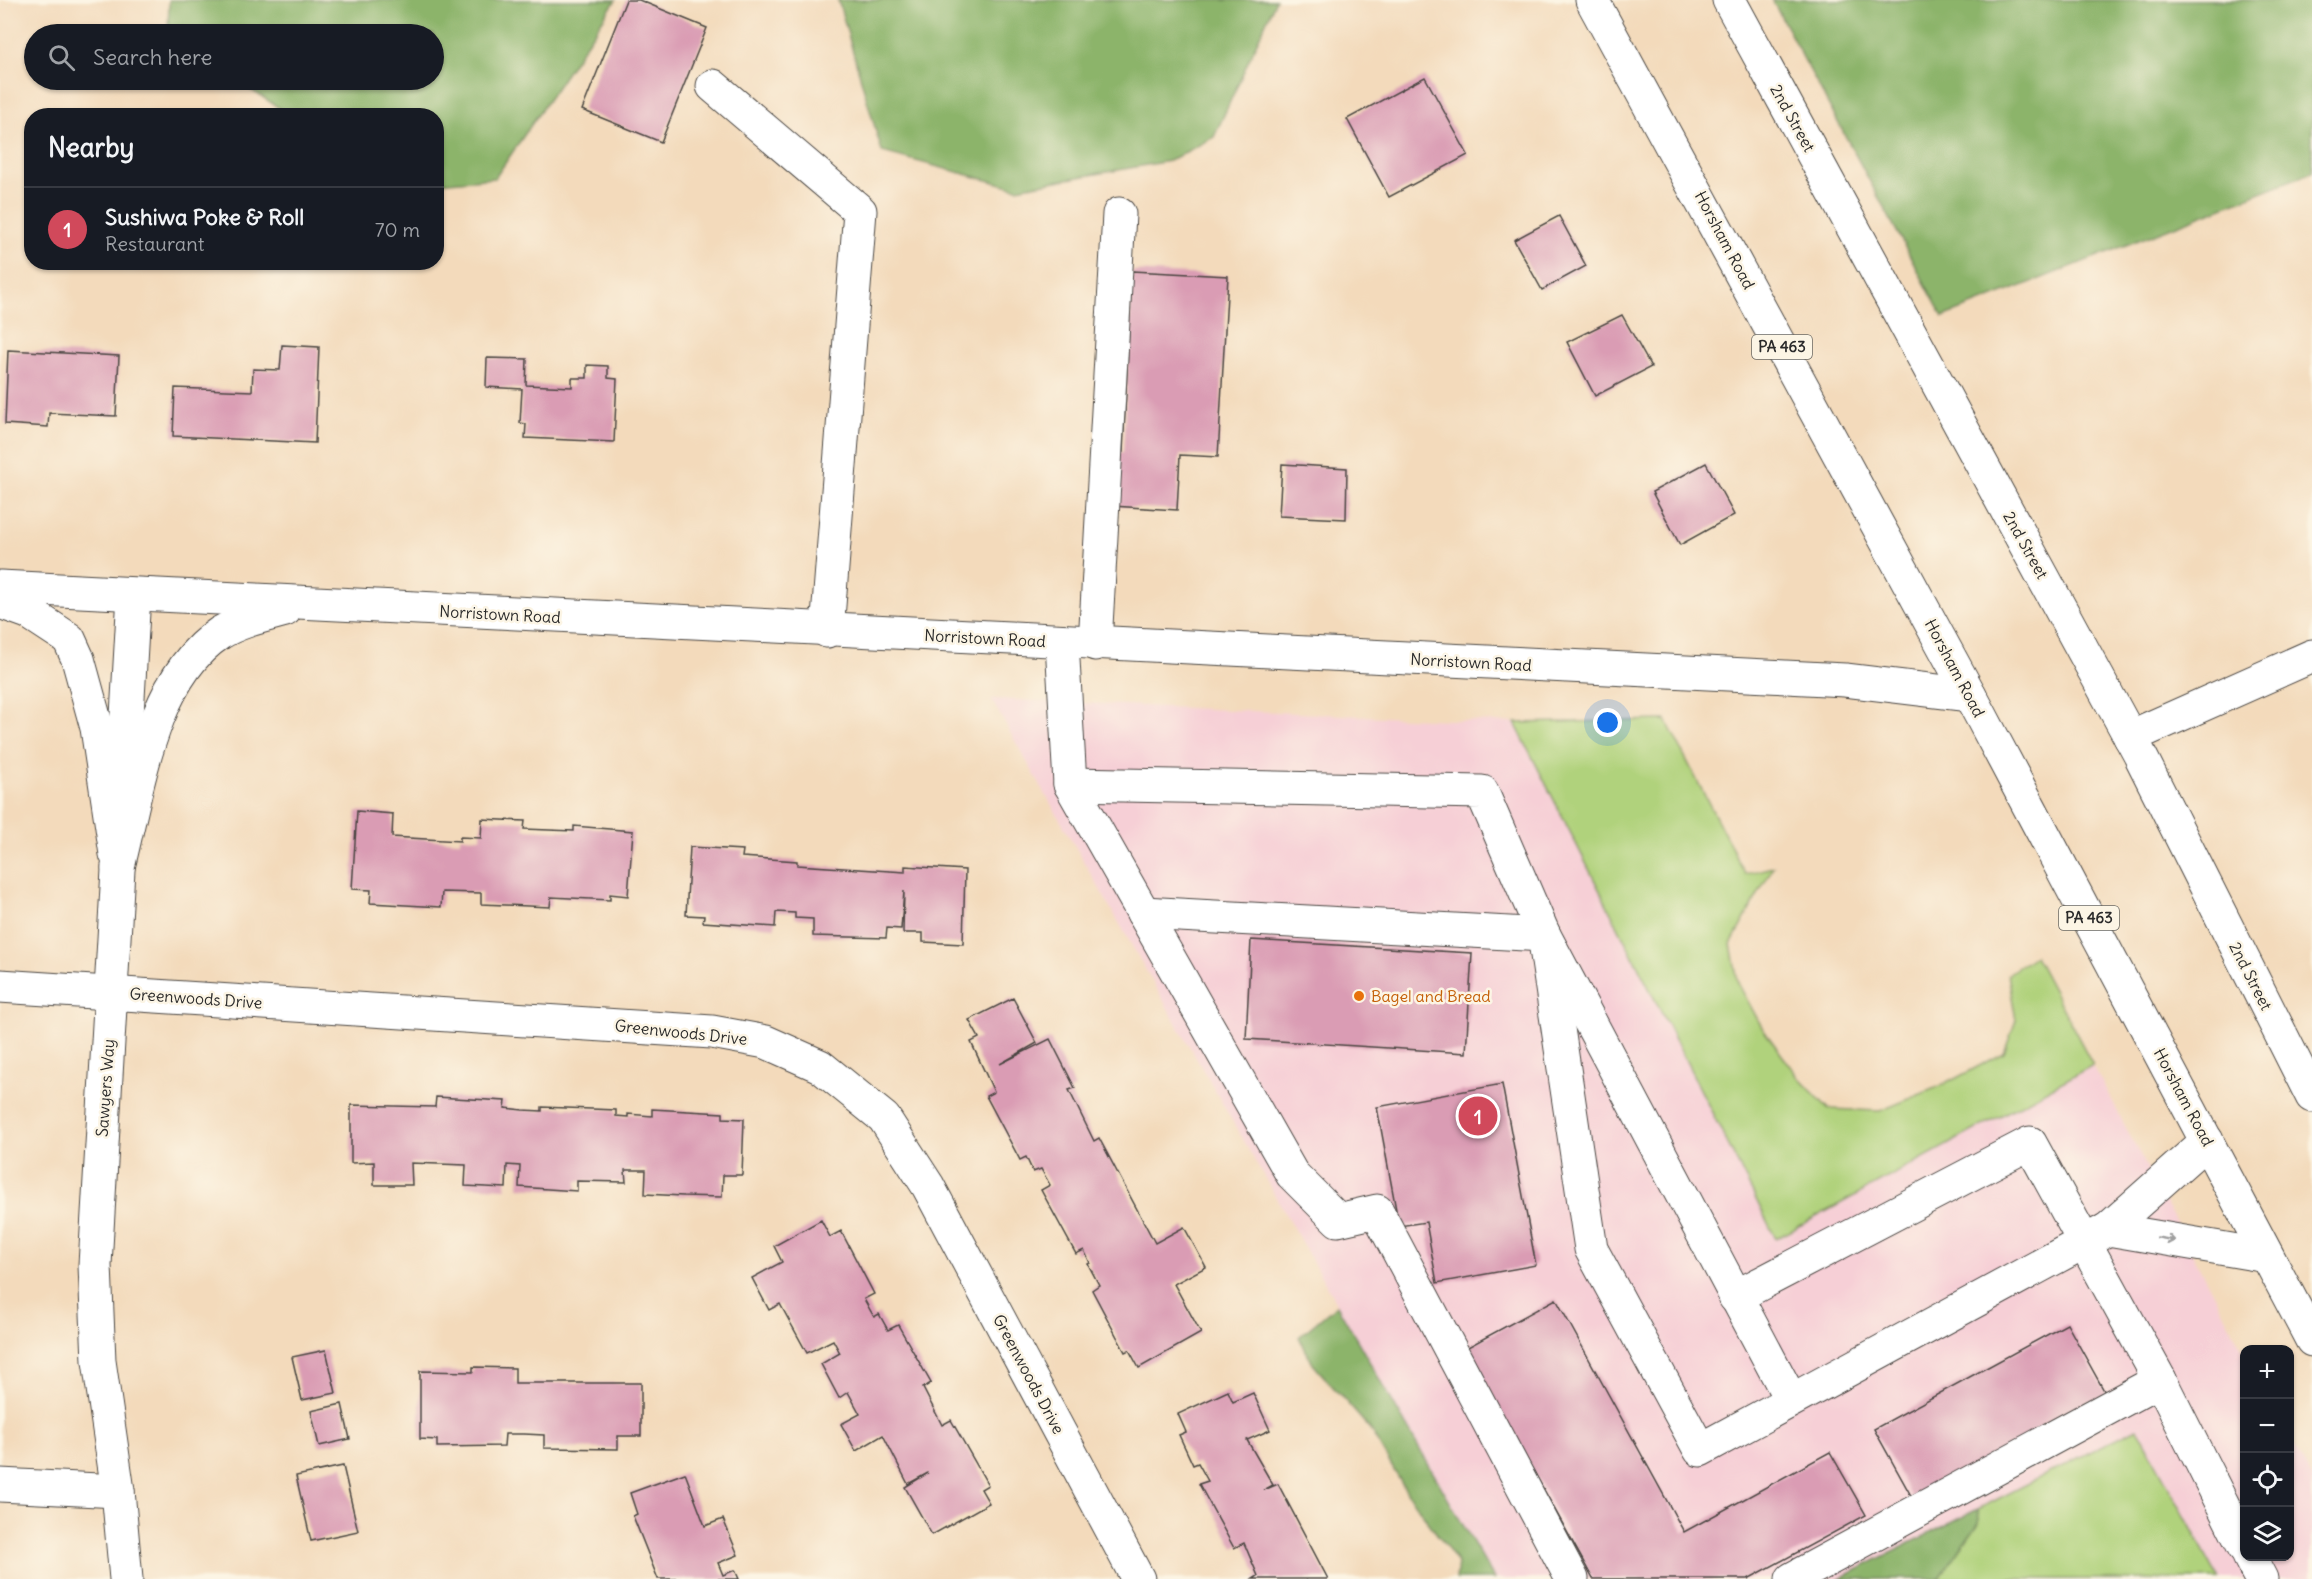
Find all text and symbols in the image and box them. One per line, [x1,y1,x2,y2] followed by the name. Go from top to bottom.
[24,24,444,90] search box
[45,41,78,74] icon: search
[93,43,212,71] text: Search here
[1766,81,1820,156] street label: 2nd Street
[48,131,134,164] text: Nearby
[1691,188,1759,292] street label: Horsham Road
[105,203,304,231] text: Sushiwa Poke & Roll
[64,217,71,242] text: 1
[375,217,420,242] text: 70 m
[105,231,204,256] text: Restaurant
[1752,335,1812,359] road number: PA 463
[1999,508,2053,583] street label: 2nd Street
[439,601,561,627] street label: Norristown Road
[1921,616,1989,720] street label: Horsham Road
[924,625,1046,651] street label: Norristown Road
[1410,649,1532,675] street label: Norristown Road
[1593,708,1622,737] your location
[2059,906,2119,930] road number: PA 463
[2225,939,2277,1014] street label: 2nd Street
[129,983,263,1013] street label: Greenwoods Drive
[1371,986,1491,1006] place label: Bagel and Bread
[1352,989,1366,1003] marker: Bagel and Bread
[614,1015,748,1049] street label: Greenwoods Drive
[92,1038,118,1138] street label: Sawyers Way
[2150,1045,2218,1149] street label: Horsham Road
[1458,1094,1498,1138] pin: 1
[2155,1233,2175,1244] one-way arrow
[989,1311,1069,1437] street label: Greenwoods Drive
[2240,1345,2294,1561] map controls
[2240,1345,2294,1399] button: +
[2240,1399,2294,1453] button: −
[2240,1453,2294,1507] button: locate
[2240,1507,2294,1561] button: layers

